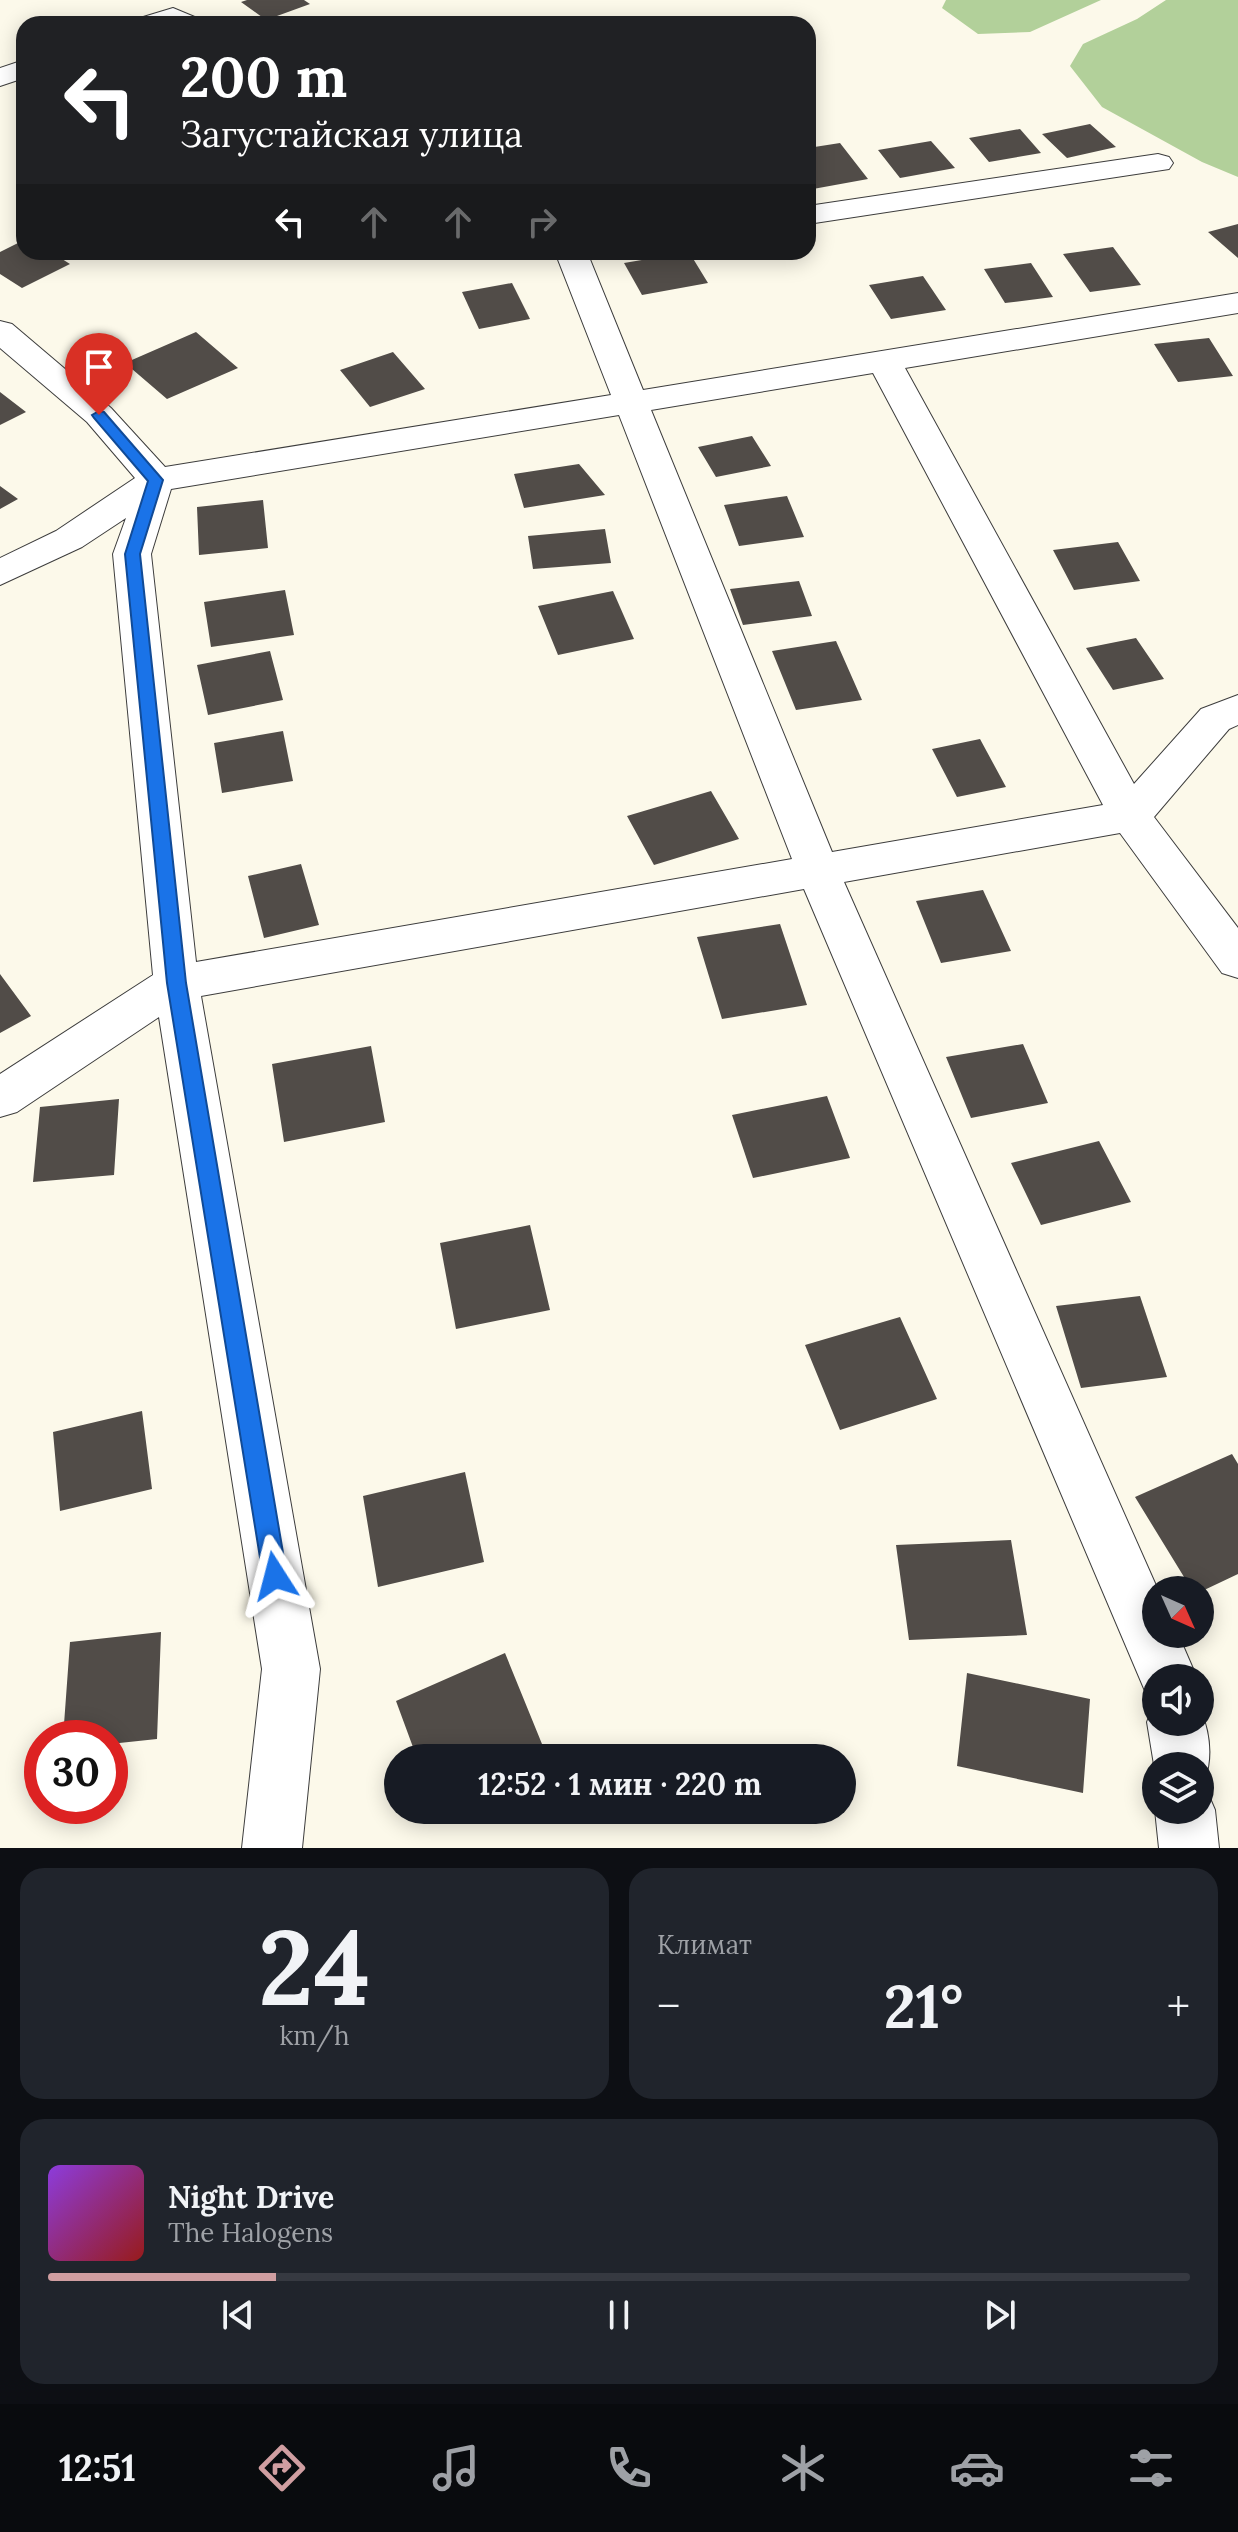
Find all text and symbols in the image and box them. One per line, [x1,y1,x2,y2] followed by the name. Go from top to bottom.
[180,41,347,112] text: 200 m
[48,48,152,152] icon: left
[180,111,523,157] text: Загустайская улица
[268,200,312,244] icon: left
[352,200,396,244] icon: ahead
[436,200,480,244] icon: ahead
[520,200,564,244] icon: right
[65,333,133,415] pin
[77,345,121,389] icon: arrive
[233,1534,317,1618] position arrow
[1142,1576,1214,1648] north arrow
[1142,1576,1214,1824] map controls
[1142,1664,1214,1736] button: sound
[24,1720,128,1824] speed limit sign: 30
[1142,1752,1214,1824] button: layers
[478,1765,762,1803] text: 12:52 · 1 мин · 220 m
[258,1900,371,2033] text: 24
[657,1928,752,1961] text: Климат
[884,1968,963,2044] text: 21°
[657,1978,680,2034] text: −
[1167,1978,1190,2034] text: +
[279,2019,350,2052] text: km/h
[168,2178,334,2216] text: Night Drive
[168,2216,333,2249] text: The Halogens
[216,2293,260,2337] icon: previous
[597,2293,641,2337] icon: pause
[978,2293,1022,2337] icon: next
[254,2440,310,2496] icon: directions
[428,2440,484,2496] icon: music
[601,2440,657,2496] icon: phone
[775,2440,831,2496] icon: climate
[949,2440,1005,2496] icon: car
[1123,2440,1179,2496] icon: filters
[59,2445,136,2491] text: 12:51

